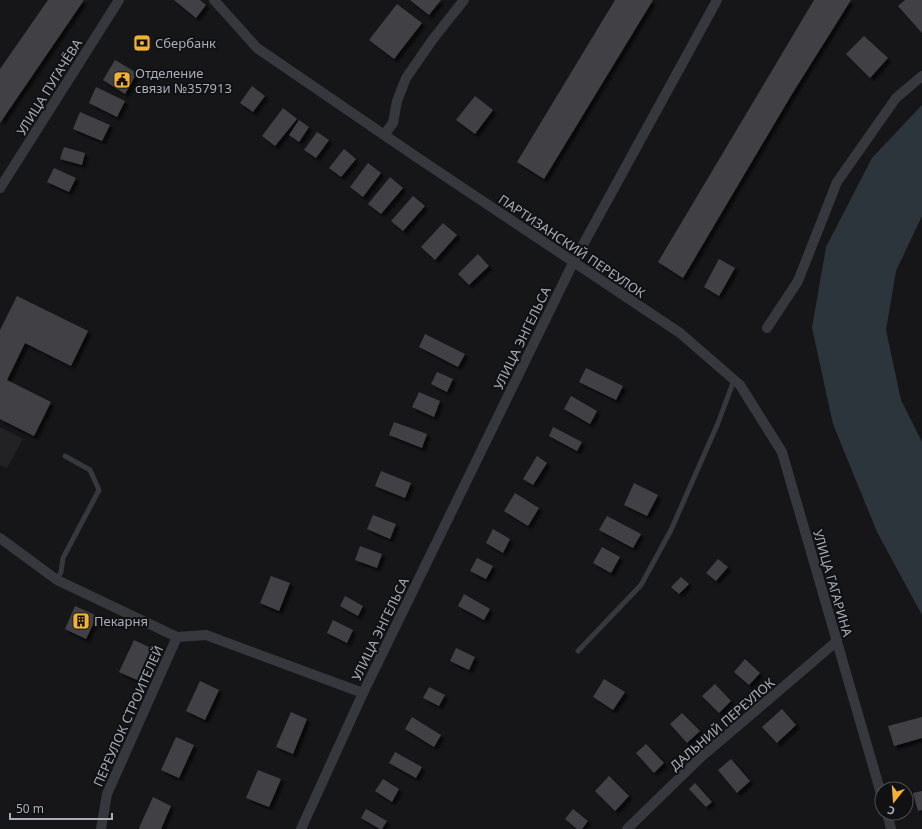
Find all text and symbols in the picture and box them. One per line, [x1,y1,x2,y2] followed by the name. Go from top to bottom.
[132,33,152,53] bank icon: Сбербанк
[155,34,216,52] place label: Сбербанк
[12,35,86,139] street label: УЛИЦА ПУГАЧЁВА
[135,64,232,97] place label: Отделение связи №357913
[112,70,132,90] public building icon: Отделение связи №357913
[495,190,649,302] street label: ПАРТИЗАНСКИЙ ПЕРЕУЛОК
[489,283,555,393] street label: УЛИЦА ЭНГЕЛЬСА
[809,527,857,639] street label: УЛИЦА ГАГАРИНА
[347,574,413,684] street label: УЛИЦА ЭНГЕЛЬСА
[71,611,91,631] building icon: Пекарня
[94,612,148,630] place label: Пекарня
[89,643,167,789] street label: ПЕРЕУЛОК СТРОИТЕЛЕЙ
[666,674,778,774] street label: ДАЛЬНИЙ ПЕРЕУЛОК
[874,781,914,821] north arrow
[10,795,112,821] scale bar
[16,800,44,817] text: 50 m
[885,803,897,819] text: С

